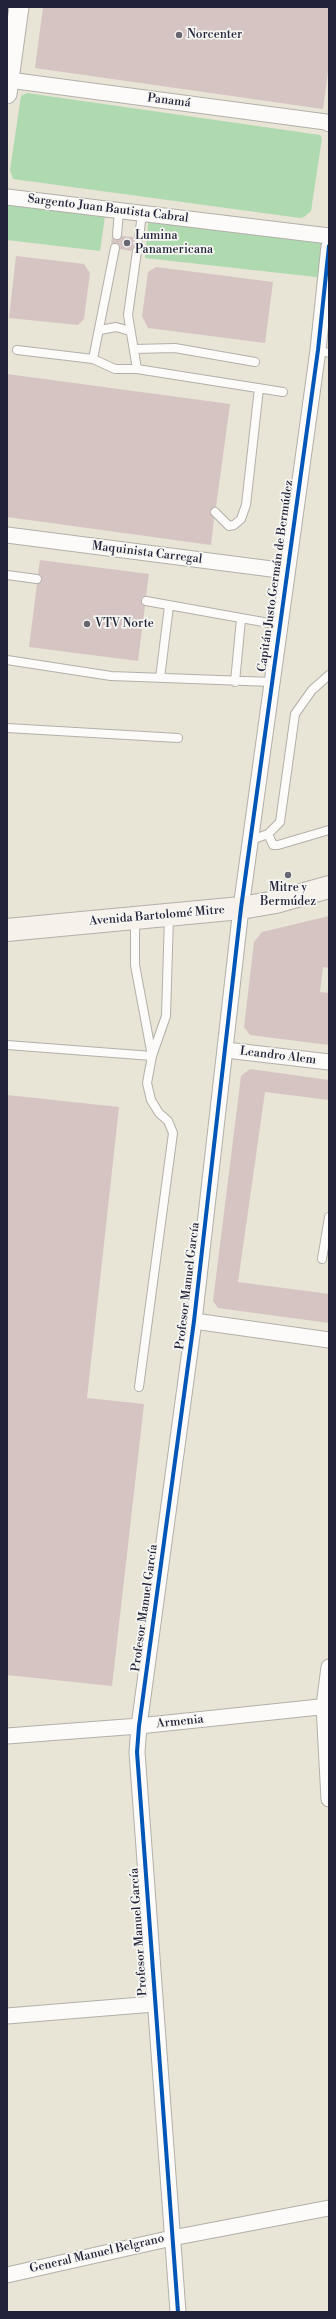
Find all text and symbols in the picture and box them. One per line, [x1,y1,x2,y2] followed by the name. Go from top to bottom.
[187,28,242,42] place label: Norcenter
[174,30,184,40] marker: Norcenter
[147,91,191,111] street label: Panamá
[27,192,189,226] street label: Sargento Juan Bautista Cabral
[135,229,213,257] place label: Lumina Panamericana
[122,238,132,248] marker: Lumina Panamericana
[255,479,297,673] street label: Capitán Justo Germán de Bermúdez
[91,539,203,567] street label: Maquinista Carregal
[95,617,154,631] place label: VTV Norte
[82,619,92,629] marker: VTV Norte
[283,870,293,880] marker: Mitre y Bermúdez
[260,881,316,909] place label: Mitre y Bermúdez
[89,903,225,929] street label: Avenida Bartolomé Mitre
[239,1044,317,1068] street label: Leandro Alem
[173,1221,203,1351] street label: Profesor Manuel García
[129,1543,161,1673] street label: Profesor Manuel García
[156,1712,204,1732] street label: Armenia
[127,1867,151,1997] street label: Profesor Manuel García
[28,2231,166,2277] street label: General Manuel Belgrano

